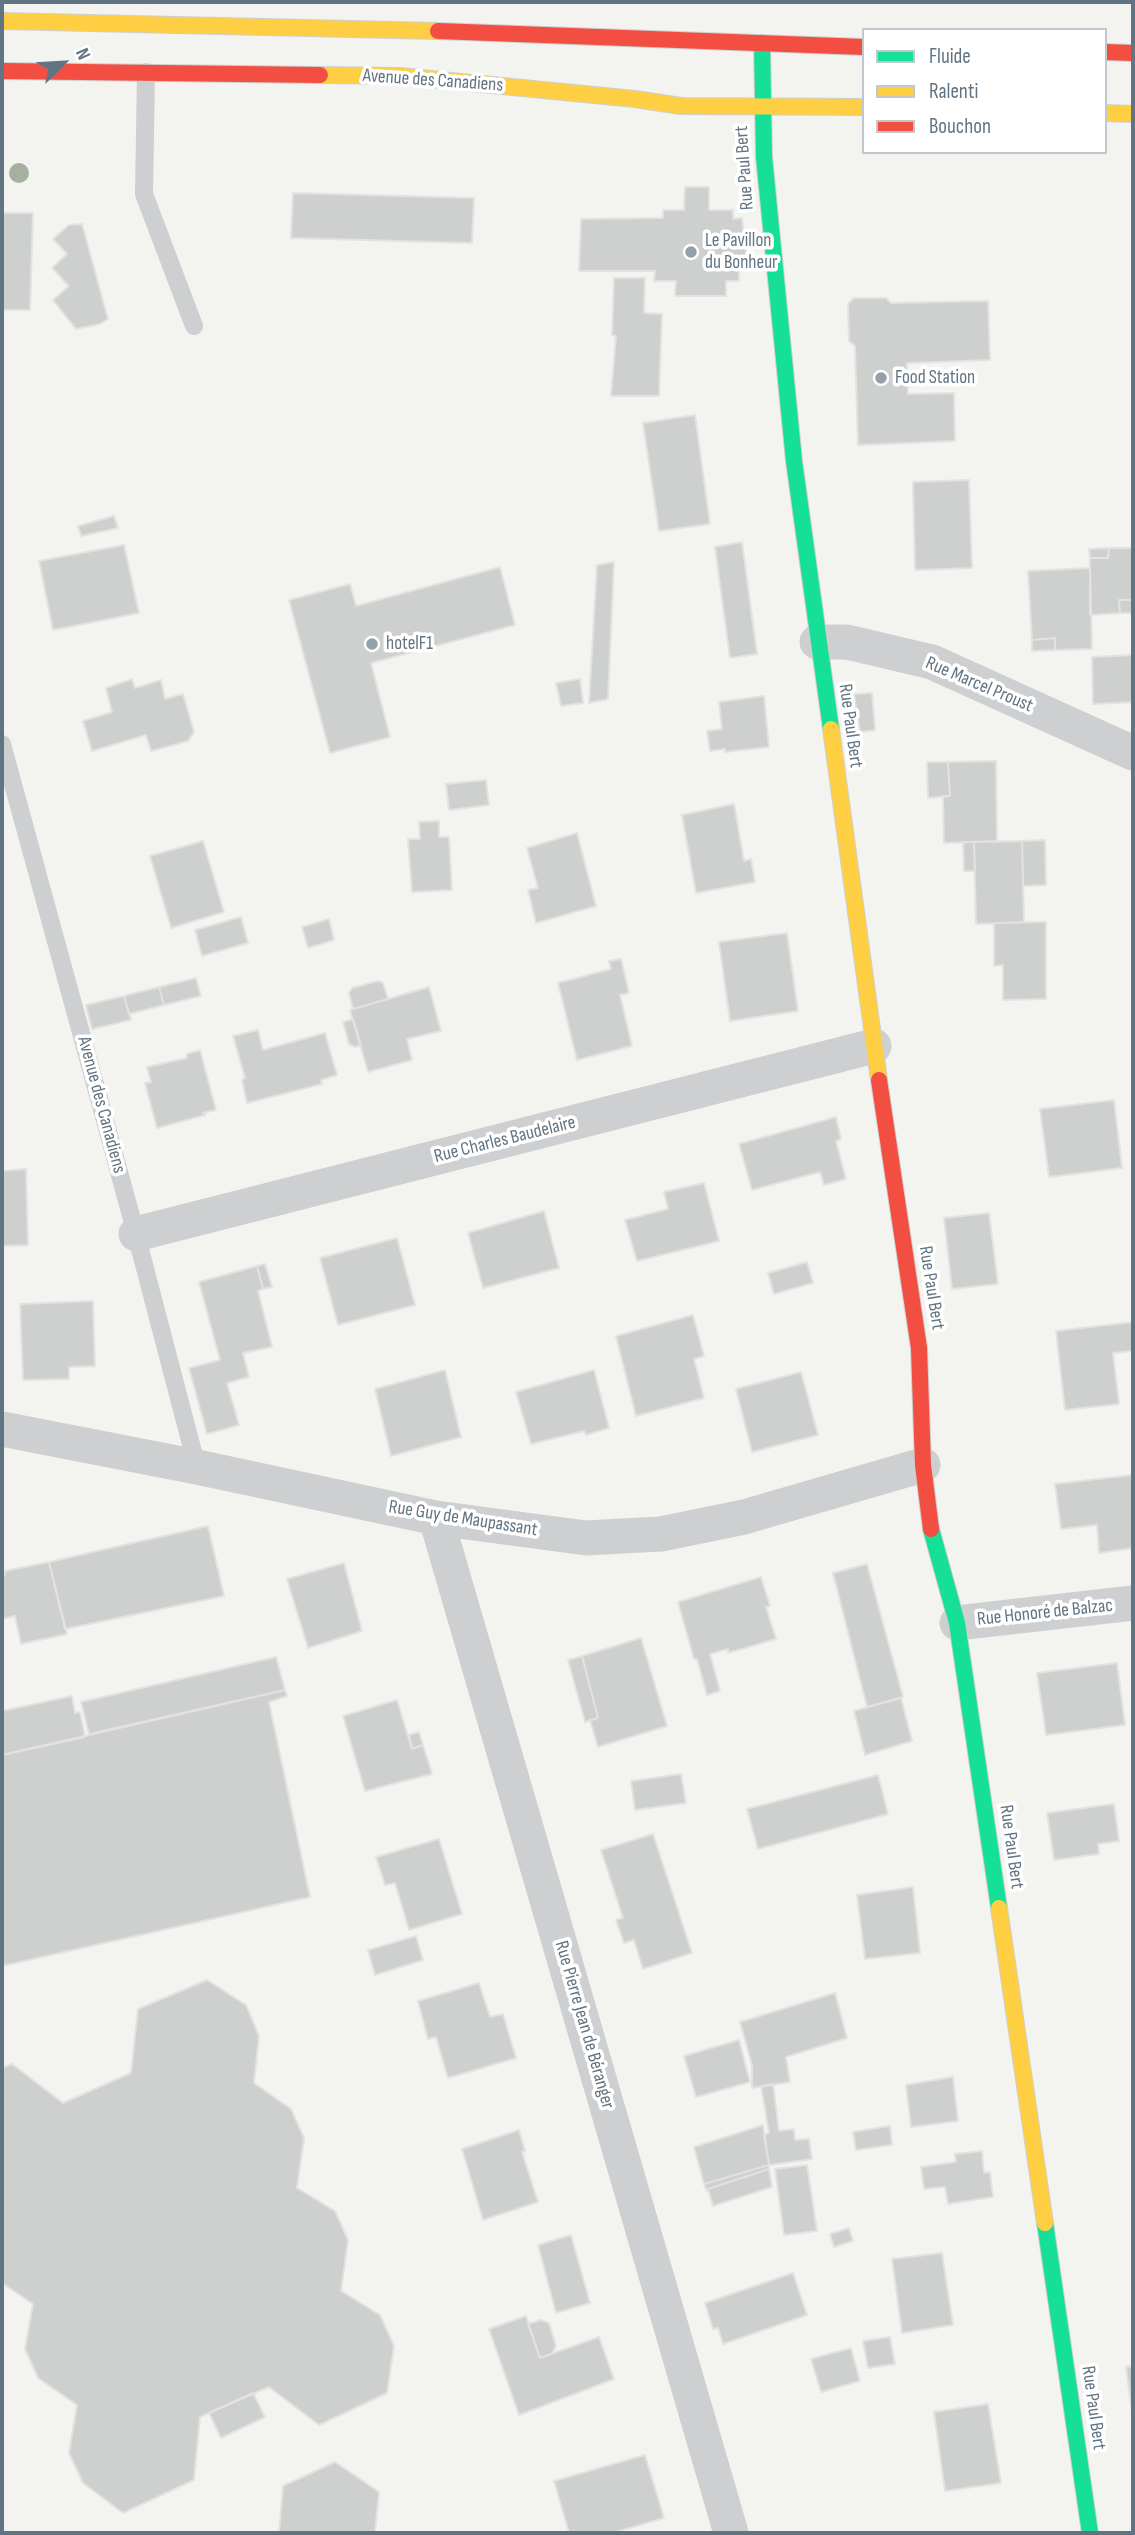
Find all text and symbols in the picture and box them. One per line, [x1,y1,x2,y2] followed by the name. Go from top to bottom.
[28,28,98,98] north arrow
[862,28,1107,154] legend
[929,44,971,69] text: Fluide
[70,45,95,64] text: N
[362,65,504,97] street label: Avenue des Canadiens
[929,79,978,104] text: Ralenti
[929,114,991,139] text: Bouchon
[731,125,759,211] street label: Rue Paul Bert
[705,230,778,274] place label: Le Pavillon du Bonheur
[683,244,699,260] marker: Le Pavillon du Bonheur
[895,367,975,389] place label: Food Station
[873,370,889,386] marker: Food Station
[386,633,433,655] place label: hotelF1
[364,636,380,652] marker: hotelF1
[922,652,1036,718] street label: Rue Marcel Proust
[833,683,867,769] street label: Rue Paul Bert
[72,1034,130,1176] street label: Avenue des Canadiens
[432,1111,578,1169] street label: Rue Charles Baudelaire
[913,1244,949,1332] street label: Rue Paul Bert
[387,1496,539,1542] street label: Rue Guy de Maupassant
[976,1595,1114,1631] street label: Rue Honoré de Balzac
[994,1804,1028,1890] street label: Rue Paul Bert
[549,1938,619,2112] street label: Rue Pierre Jean de Béranger
[1076,2365,1110,2451] street label: Rue Paul Bert

